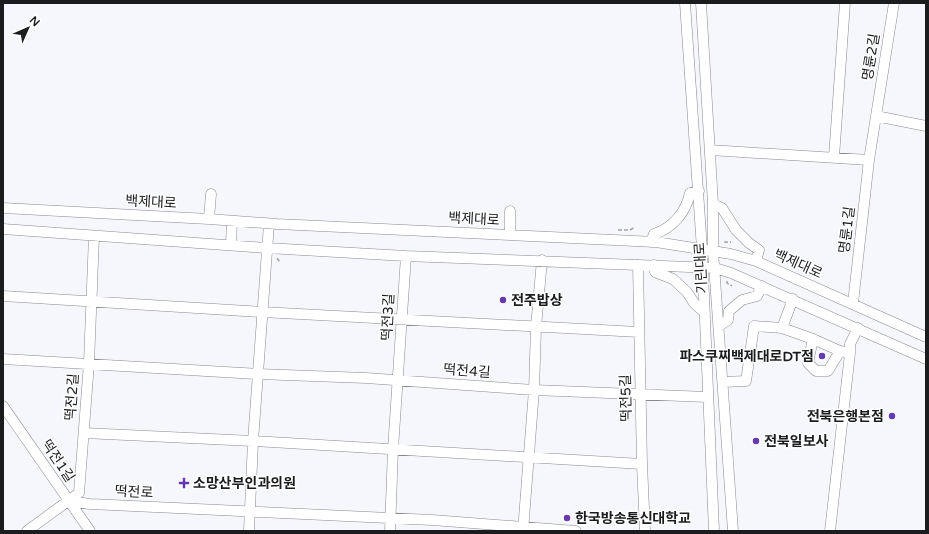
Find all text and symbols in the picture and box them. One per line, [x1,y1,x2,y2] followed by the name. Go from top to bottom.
[8,8,48,48] north arrow
[27,14,42,29] text: N
[859,32,883,82] street label: 명륜2길
[125,192,177,212] street label: 백제대로
[836,205,858,255] street label: 명륜1길
[448,209,500,229] street label: 백제대로
[691,242,711,294] street label: 기린대로
[771,246,825,282] street label: 백제대로
[511,292,563,309] place label: 전주밥상
[378,293,398,341] street label: 떡전3길
[498,295,508,305] marker: 전주밥상
[679,348,814,365] place label: 파스쿠찌백제대로DT점
[817,351,827,361] marker: 파스쿠찌백제대로DT점
[443,361,491,381] street label: 떡전4길
[62,373,82,421] street label: 떡전2길
[617,374,635,422] street label: 떡전5길
[807,408,884,425] place label: 전북은행본점
[887,411,897,421] marker: 전북은행본점
[764,433,829,450] place label: 전북일보사
[751,436,761,446] marker: 전북일보사
[38,437,78,485] street label: 떡전1길
[193,475,296,492] place label: 소망산부인과의원
[178,477,190,489] marker: 소망산부인과의원
[114,483,154,502] street label: 떡전로
[575,510,691,527] place label: 한국방송통신대학교
[562,513,572,523] marker: 한국방송통신대학교

